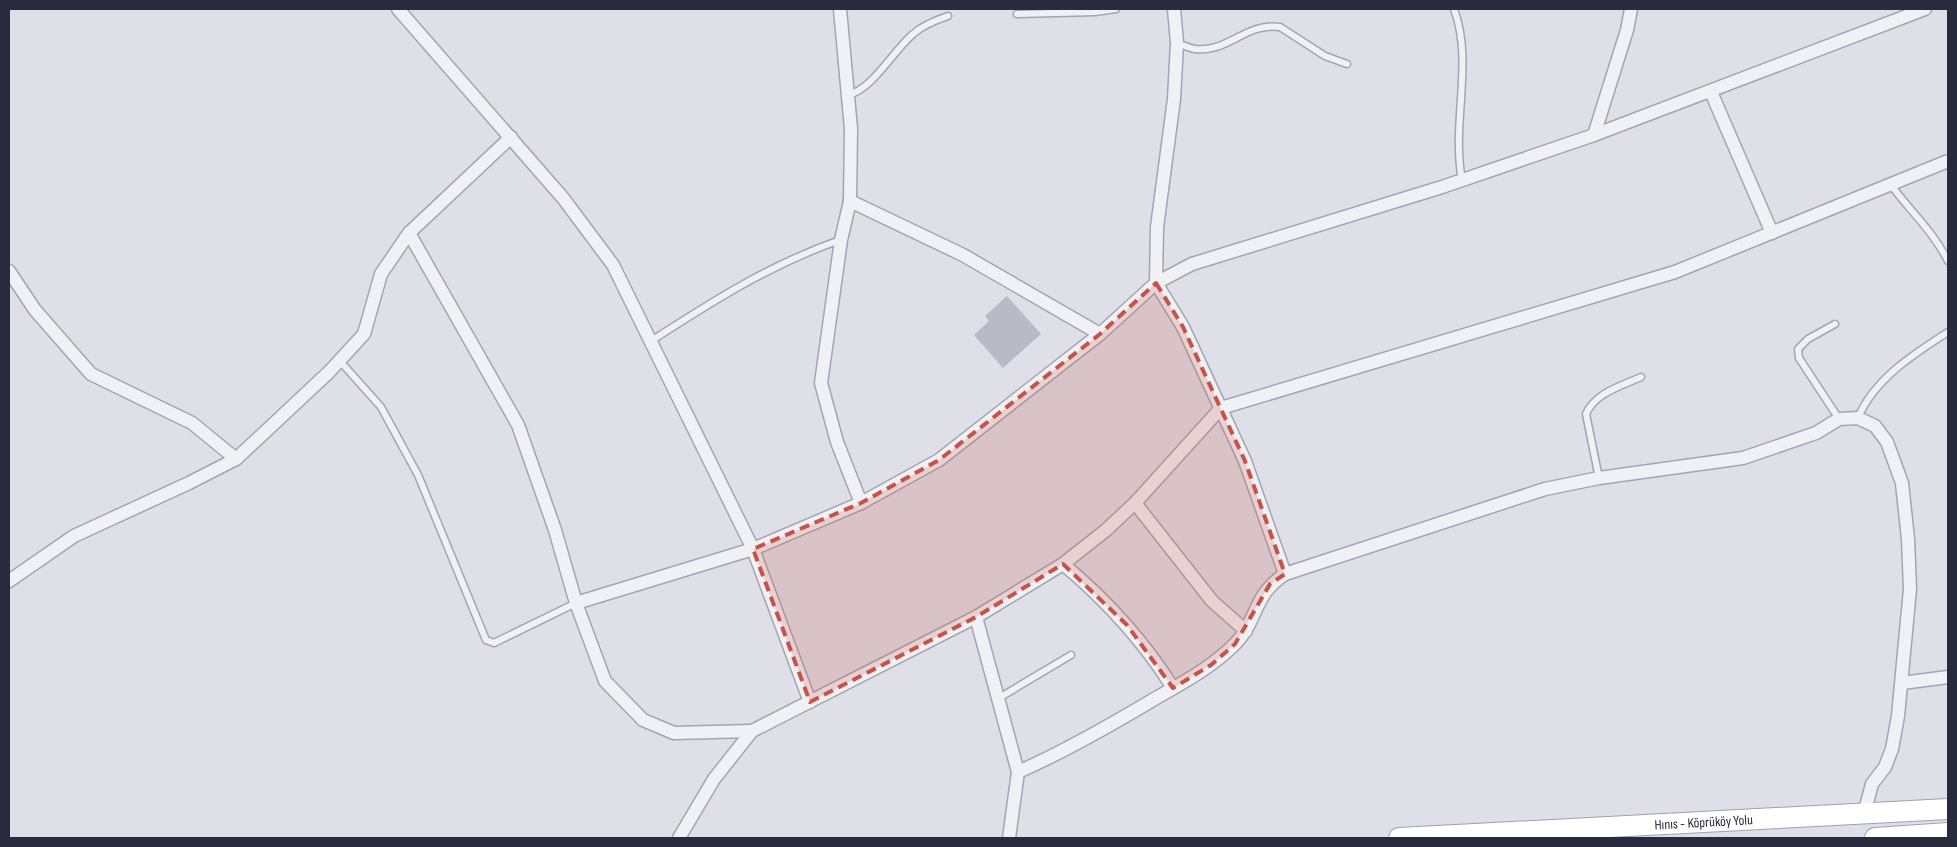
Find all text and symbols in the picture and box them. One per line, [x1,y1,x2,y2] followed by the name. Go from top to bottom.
[1654,811,1753,833] street label: Hınıs - Köprüköy Yolu

